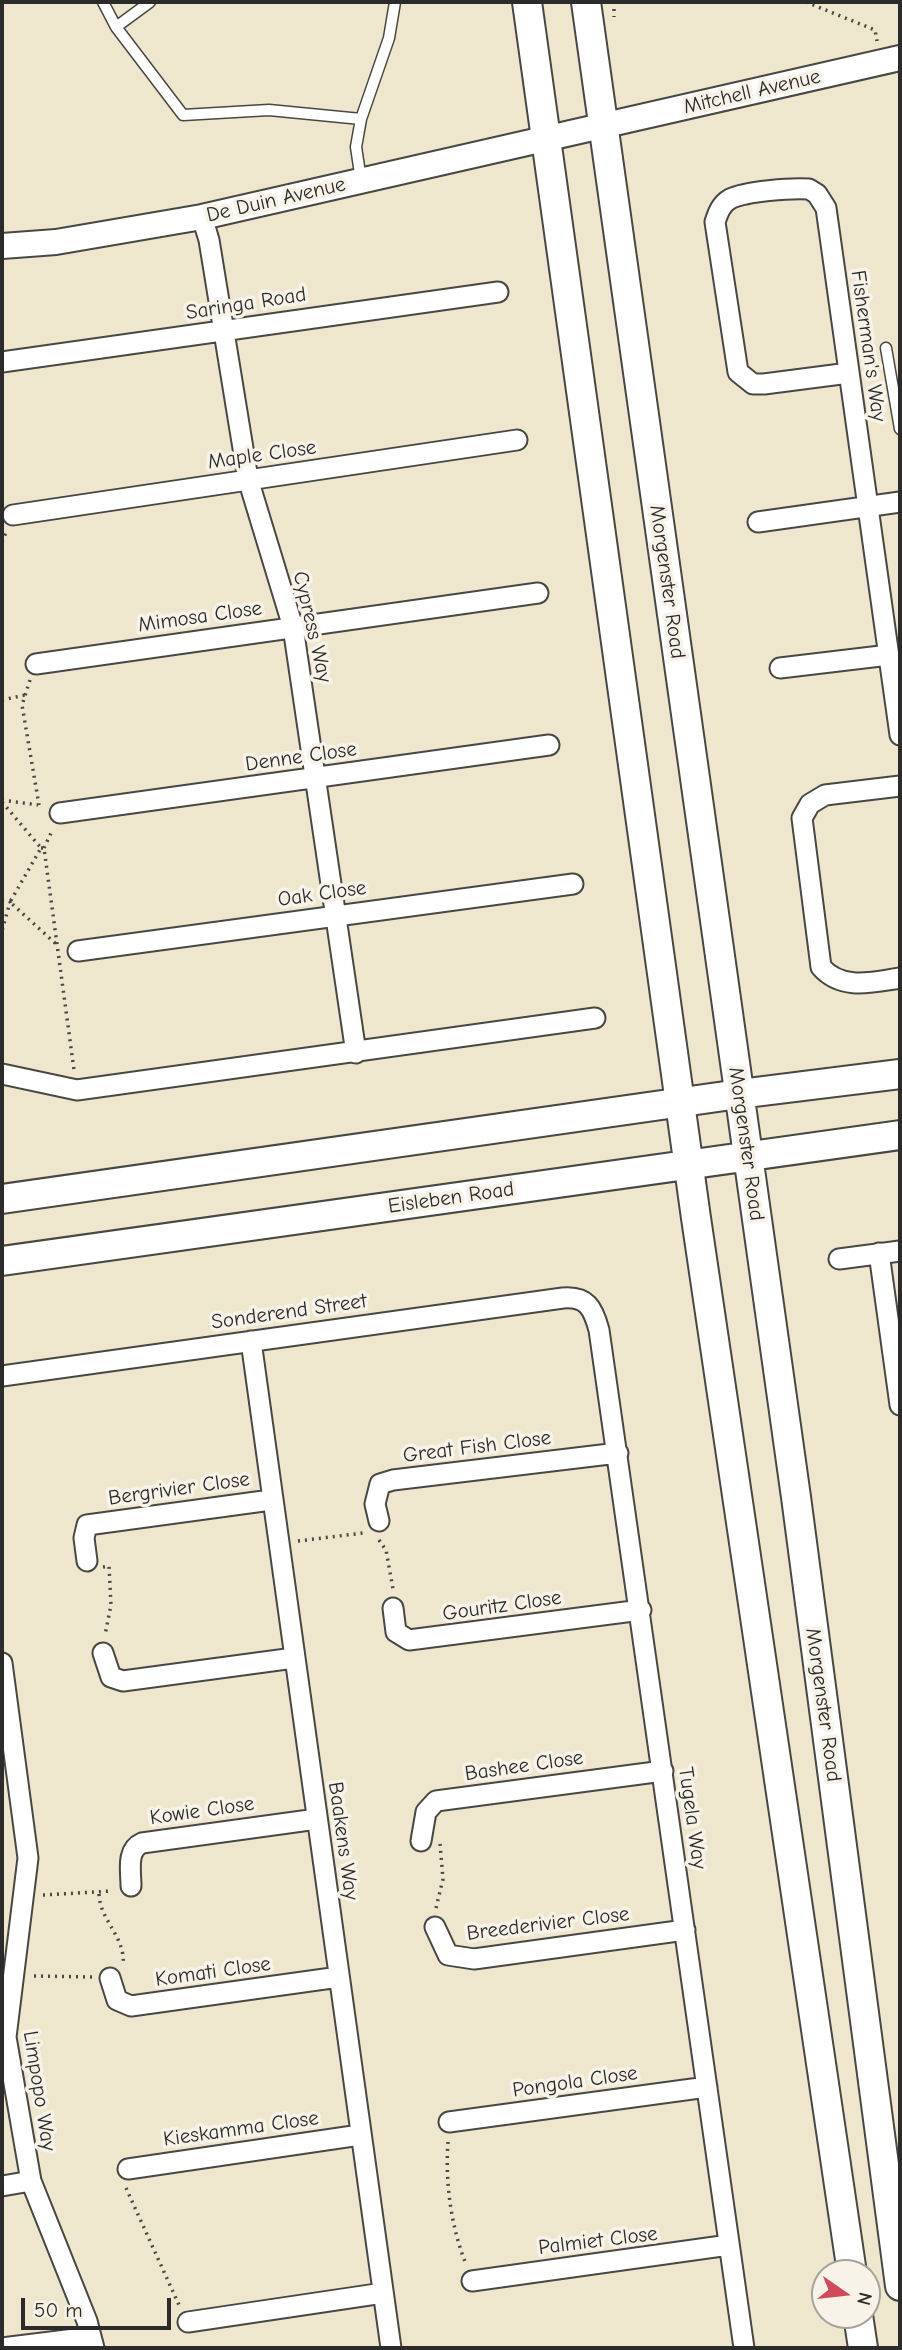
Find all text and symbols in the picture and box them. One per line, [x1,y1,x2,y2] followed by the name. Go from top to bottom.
[681,64,823,120] street label: Mitchell Avenue
[204,172,348,228] street label: De Duin Avenue
[845,269,891,423] street label: Fisherman's Way
[184,282,308,326] street label: Saringa Road
[206,435,318,475] street label: Maple Close
[644,503,690,661] street label: Morgenster Road
[287,569,337,685] street label: Cypress Way
[136,596,264,638] street label: Mimosa Close
[244,737,358,777] street label: Denne Close
[276,875,368,913] street label: Oak Close
[723,1065,769,1223] street label: Morgenster Road
[386,1177,516,1219] street label: Eisleben Road
[210,1289,368,1335] street label: Sonderend Street
[402,1425,552,1469] street label: Great Fish Close
[107,1467,251,1511] street label: Bergrivier Close
[441,1585,563,1627] street label: Gouritz Close
[800,1626,846,1784] street label: Morgenster Road
[463,1745,585,1787] street label: Bashee Close
[672,1765,712,1871] street label: Tugela Way
[322,1780,364,1902] street label: Baakens Way
[148,1791,256,1831] street label: Kowie Close
[465,1902,631,1946] street label: Breederivier Close
[154,1951,272,1993] street label: Komati Close
[17,2029,61,2153] street label: Limpopo Way
[511,2061,639,2103] street label: Pongola Close
[162,2106,320,2152] street label: Kieskamma Close
[537,2221,659,2261] street label: Palmiet Close
[811,2259,881,2329] north arrow
[24,2284,175,2328] scale bar
[852,2290,877,2307] text: N
[34,2298,83,2322] text: 50 m

